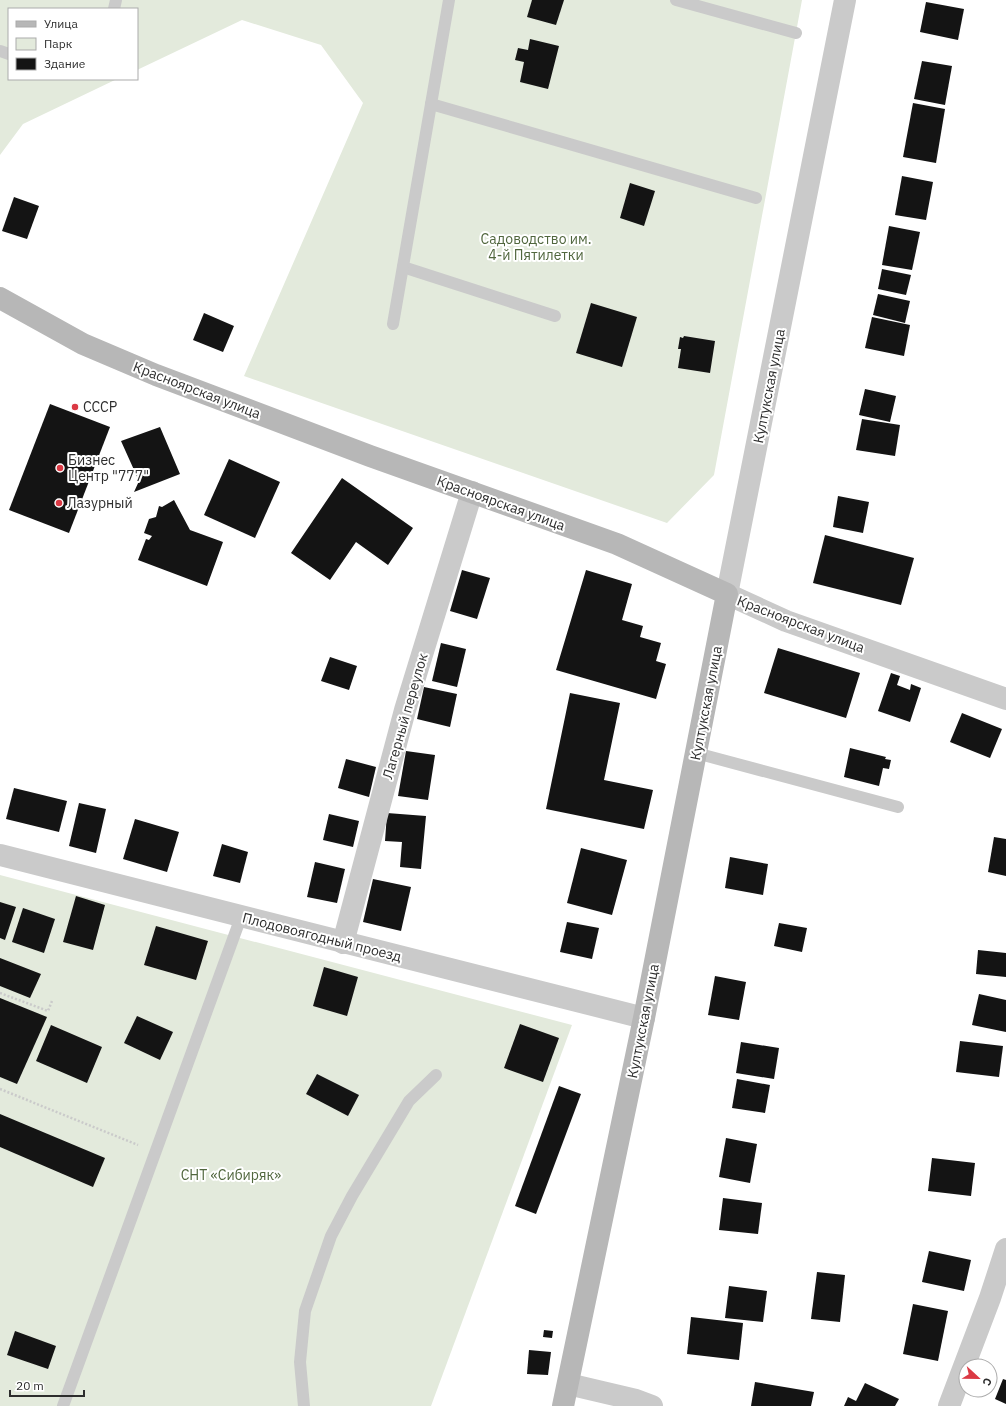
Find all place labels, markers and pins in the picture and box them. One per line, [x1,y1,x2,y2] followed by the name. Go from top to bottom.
[83,398,117,416] place label: СССР
[70,402,80,412] marker: СССР
[68,451,149,485] place label: Бизнес Центр "777"
[55,463,65,473] marker: Бизнес Центр "777"
[67,494,133,512] place label: Лазурный
[54,498,64,508] marker: Лазурный

